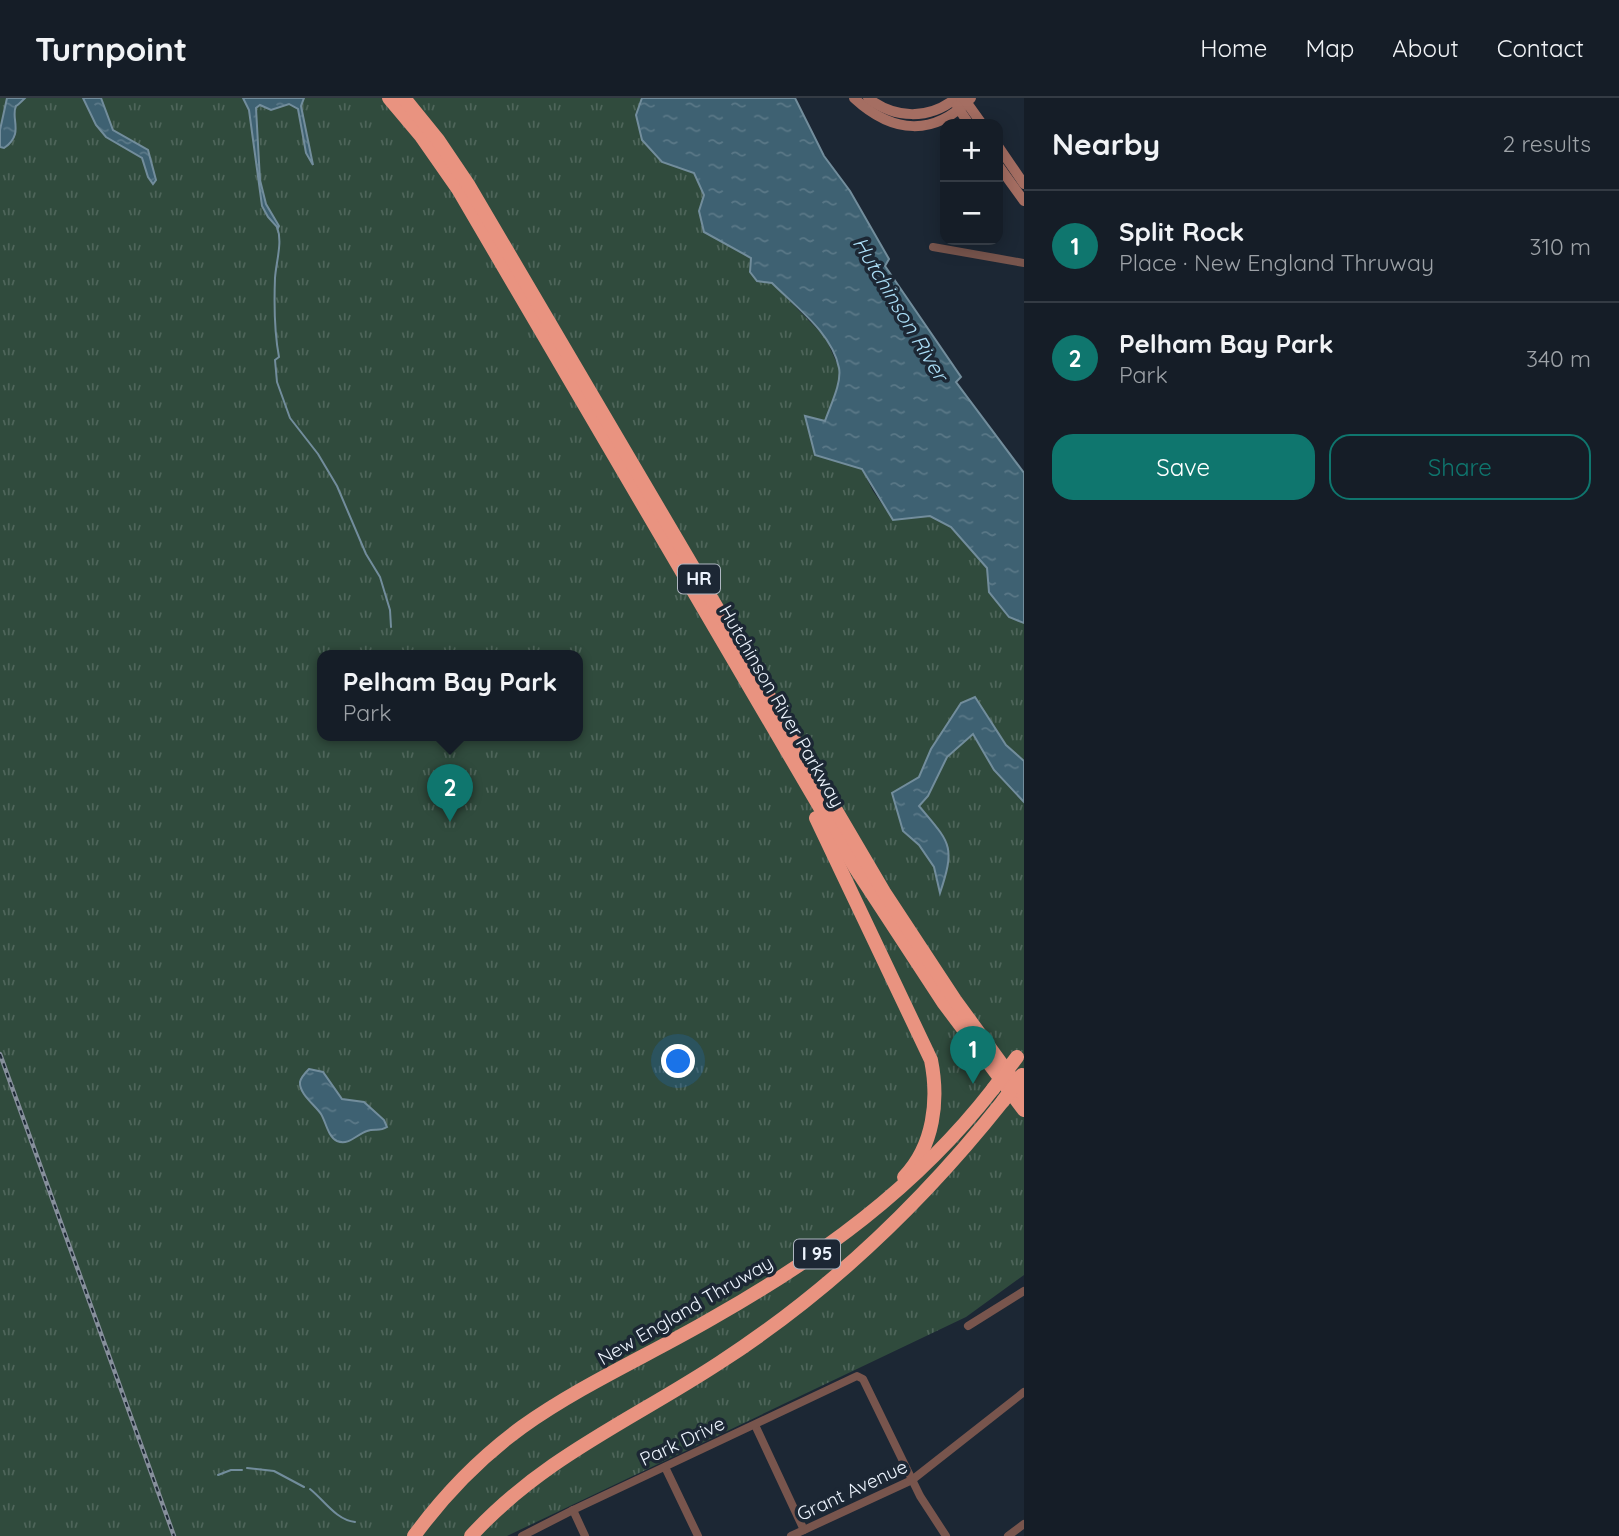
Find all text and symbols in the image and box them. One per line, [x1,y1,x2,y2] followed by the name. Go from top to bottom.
[35,28,187,69] text: Turnpoint
[1200,33,1267,63] text: Home
[1305,33,1354,63] text: Map
[1392,33,1459,63] text: About
[1497,33,1584,63] text: Contact
[940,119,1003,245] map controls
[940,119,1003,182] button: +
[1052,125,1160,163] text: Nearby
[1502,129,1591,158] text: 2 results
[940,182,1003,245] button: −
[1119,215,1244,248] text: Split Rock
[848,232,956,388] water label: Hutchinson River
[1071,232,1079,261] text: 1
[1529,232,1591,261] text: 310 m
[1119,248,1434,277] text: Place · New England Thruway
[1119,327,1333,360] text: Pelham Bay Park
[1068,344,1082,373] text: 2
[1526,344,1591,373] text: 340 m
[1119,360,1168,389] text: Park
[1052,434,1315,500] button: Save
[1329,434,1591,500] button: Share
[678,564,720,593] road number: HR
[714,600,850,812] street label: Hutchinson River Parkway
[317,650,583,741] popup
[343,665,557,698] text: Pelham Bay Park
[343,698,391,727] text: Park
[427,764,473,822] pin: 2
[950,1026,996,1084] pin: 1
[661,1044,695,1078] your location
[794,1240,840,1268] road number: I 95
[593,1250,777,1370] street label: New England Thruway
[636,1411,728,1471] street label: Park Drive
[793,1454,911,1526] street label: Grant Avenue

